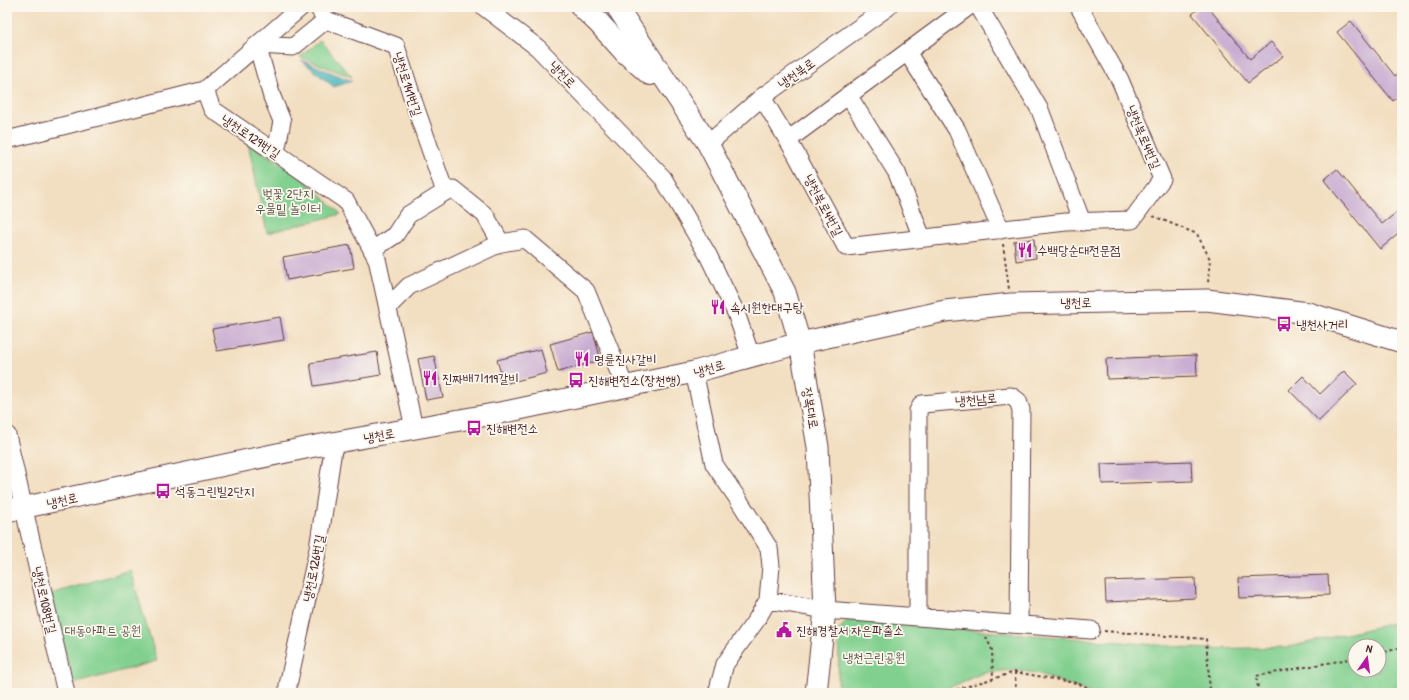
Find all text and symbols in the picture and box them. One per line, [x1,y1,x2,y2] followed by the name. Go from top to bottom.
[389,50,427,118] street label: 냉천로141번길
[774,53,818,93] street label: 냉천북로
[546,56,580,92] street label: 냉천로
[1123,102,1165,172] street label: 냉천북로4번길
[218,110,284,162] street label: 냉천로129번길
[800,171,848,239] street label: 냉천북로4번길
[255,184,321,217] park label: 벚꽃 2단지 우물밑 놀이터
[1016,241,1034,259] restaurant icon: 수백당순대전문점
[1037,241,1121,259] place label: 수백당순대전문점
[1060,293,1092,311] street label: 냉천로
[709,298,727,316] restaurant icon: 속시원한대구탕
[730,298,804,316] place label: 속시원한대구탕
[1275,315,1293,333] bus stop icon: 냉천사거리
[1296,315,1348,333] place label: 냉천사거리
[573,350,591,368] restaurant icon: 명륜진사갈비
[594,350,657,368] place label: 명륜진사갈비
[691,355,727,381] street label: 냉천로
[421,369,439,387] restaurant icon: 진짜배기119갈비
[442,369,519,387] place label: 진짜배기119갈비
[567,371,585,389] bus stop icon: 진해변전소(장천행)
[588,371,681,389] place label: 진해변전소(장천행)
[799,386,823,430] street label: 장복대로
[954,388,998,410] street label: 냉천남로
[465,419,483,437] bus stop icon: 진해변전소
[486,419,538,437] place label: 진해변전소
[362,423,396,447] street label: 냉천로
[154,482,172,500] bus stop icon: 석동그린빌2단지
[175,482,254,500] place label: 석동그린빌2단지
[45,488,79,512] street label: 냉천로
[298,533,328,603] street label: 냉천로126번길
[29,565,61,635] street label: 냉천로108번길
[65,621,141,639] park label: 대동아파트 공원
[775,621,793,639] public building icon: 진해경찰서 자은파출소
[796,621,904,639] place label: 진해경찰서 자은파출소
[1347,638,1387,678] north arrow
[1365,641,1374,656] text: N
[843,648,905,666] park label: 냉천근린공원

